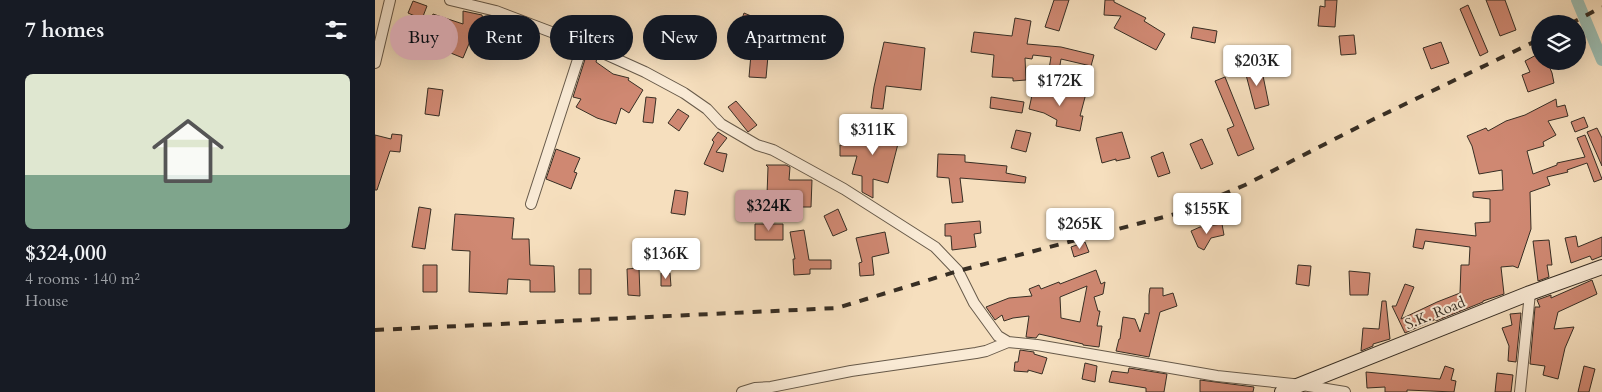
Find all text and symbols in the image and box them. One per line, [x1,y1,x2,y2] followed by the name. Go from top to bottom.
[390,15,458,60] chip: Buy
[468,15,540,60] chip: Rent
[550,15,633,60] chip: Filters
[643,15,717,60] chip: New
[727,15,844,60] chip: Apartment
[1531,15,1586,70] map controls
[1531,15,1586,70] button: layers
[25,16,104,45] text: 7 homes
[322,16,350,44] icon: filters
[1222,44,1292,87] pin: $203K
[1234,50,1280,72] text: $203K
[1025,64,1095,107] pin: $172K
[1037,70,1083,92] text: $172K
[143,106,233,196] icon: home
[838,114,908,156] pin: $311K
[850,119,896,141] text: $311K
[734,190,804,232] pin: $324K
[1172,192,1242,235] pin: $155K
[746,195,792,217] text: $324K
[1184,198,1230,220] text: $155K
[1045,208,1115,250] pin: $265K
[1057,213,1103,235] text: $265K
[631,238,701,280] pin: $136K
[25,239,106,268] text: $324,000
[643,243,689,265] text: $136K
[25,268,140,290] text: 4 rooms · 140 m²
[25,290,68,312] text: House
[1402,292,1468,334] street label: S.K. Road

